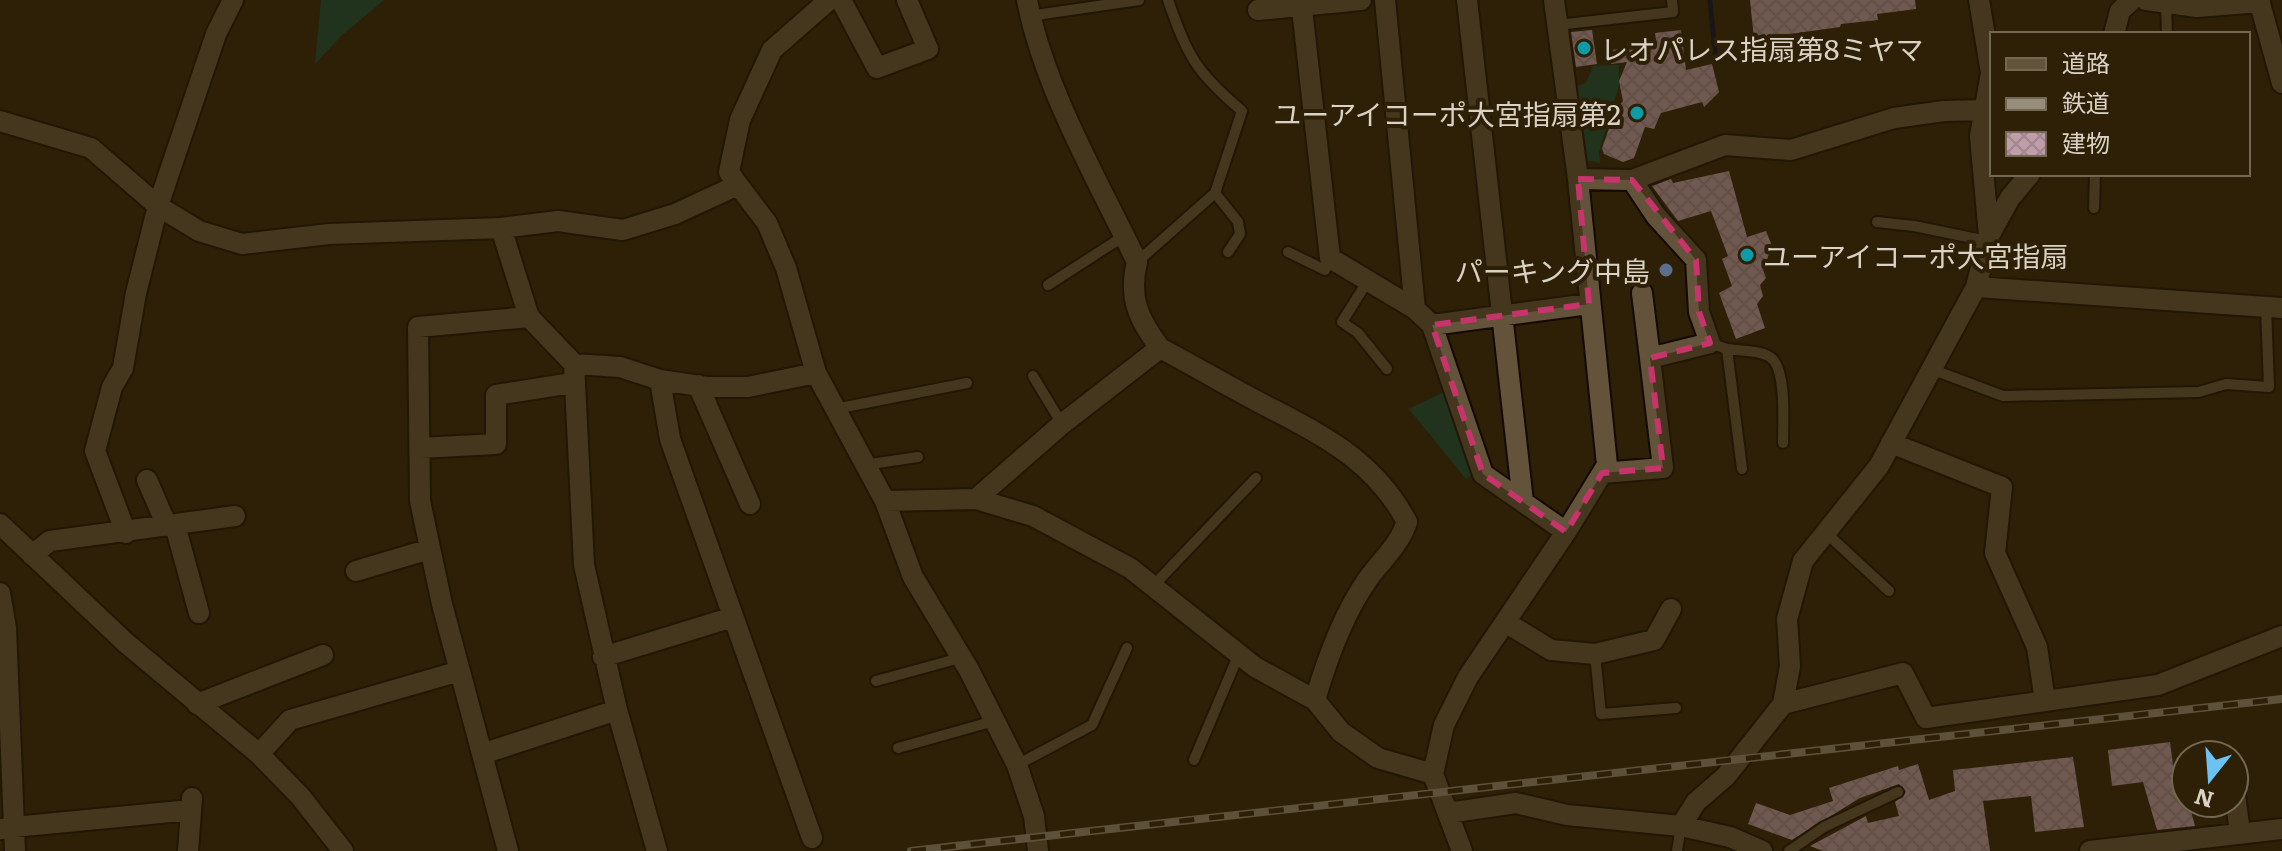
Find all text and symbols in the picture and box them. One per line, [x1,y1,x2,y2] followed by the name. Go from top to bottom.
[1600,27,1923,69] place label: レオパレス指扇第8ミヤマ
[1990,32,2250,176] legend
[1575,39,1593,57] marker: レオパレス指扇第8ミヤマ
[2062,44,2110,79] text: 道路
[2062,84,2110,119] text: 鉄道
[1273,92,1621,134] place label: ユーアイコーポ大宮指扇第2
[1628,104,1646,122] marker: ユーアイコーポ大宮指扇第2
[2062,124,2110,159] text: 建物
[1763,234,2068,276] place label: ユーアイコーポ大宮指扇
[1738,246,1756,264] marker: ユーアイコーポ大宮指扇
[1455,249,1650,291] place label: パーキング中島
[1657,261,1675,279] marker: パーキング中島
[2170,739,2250,819] north arrow
[2190,781,2217,818] text: N

